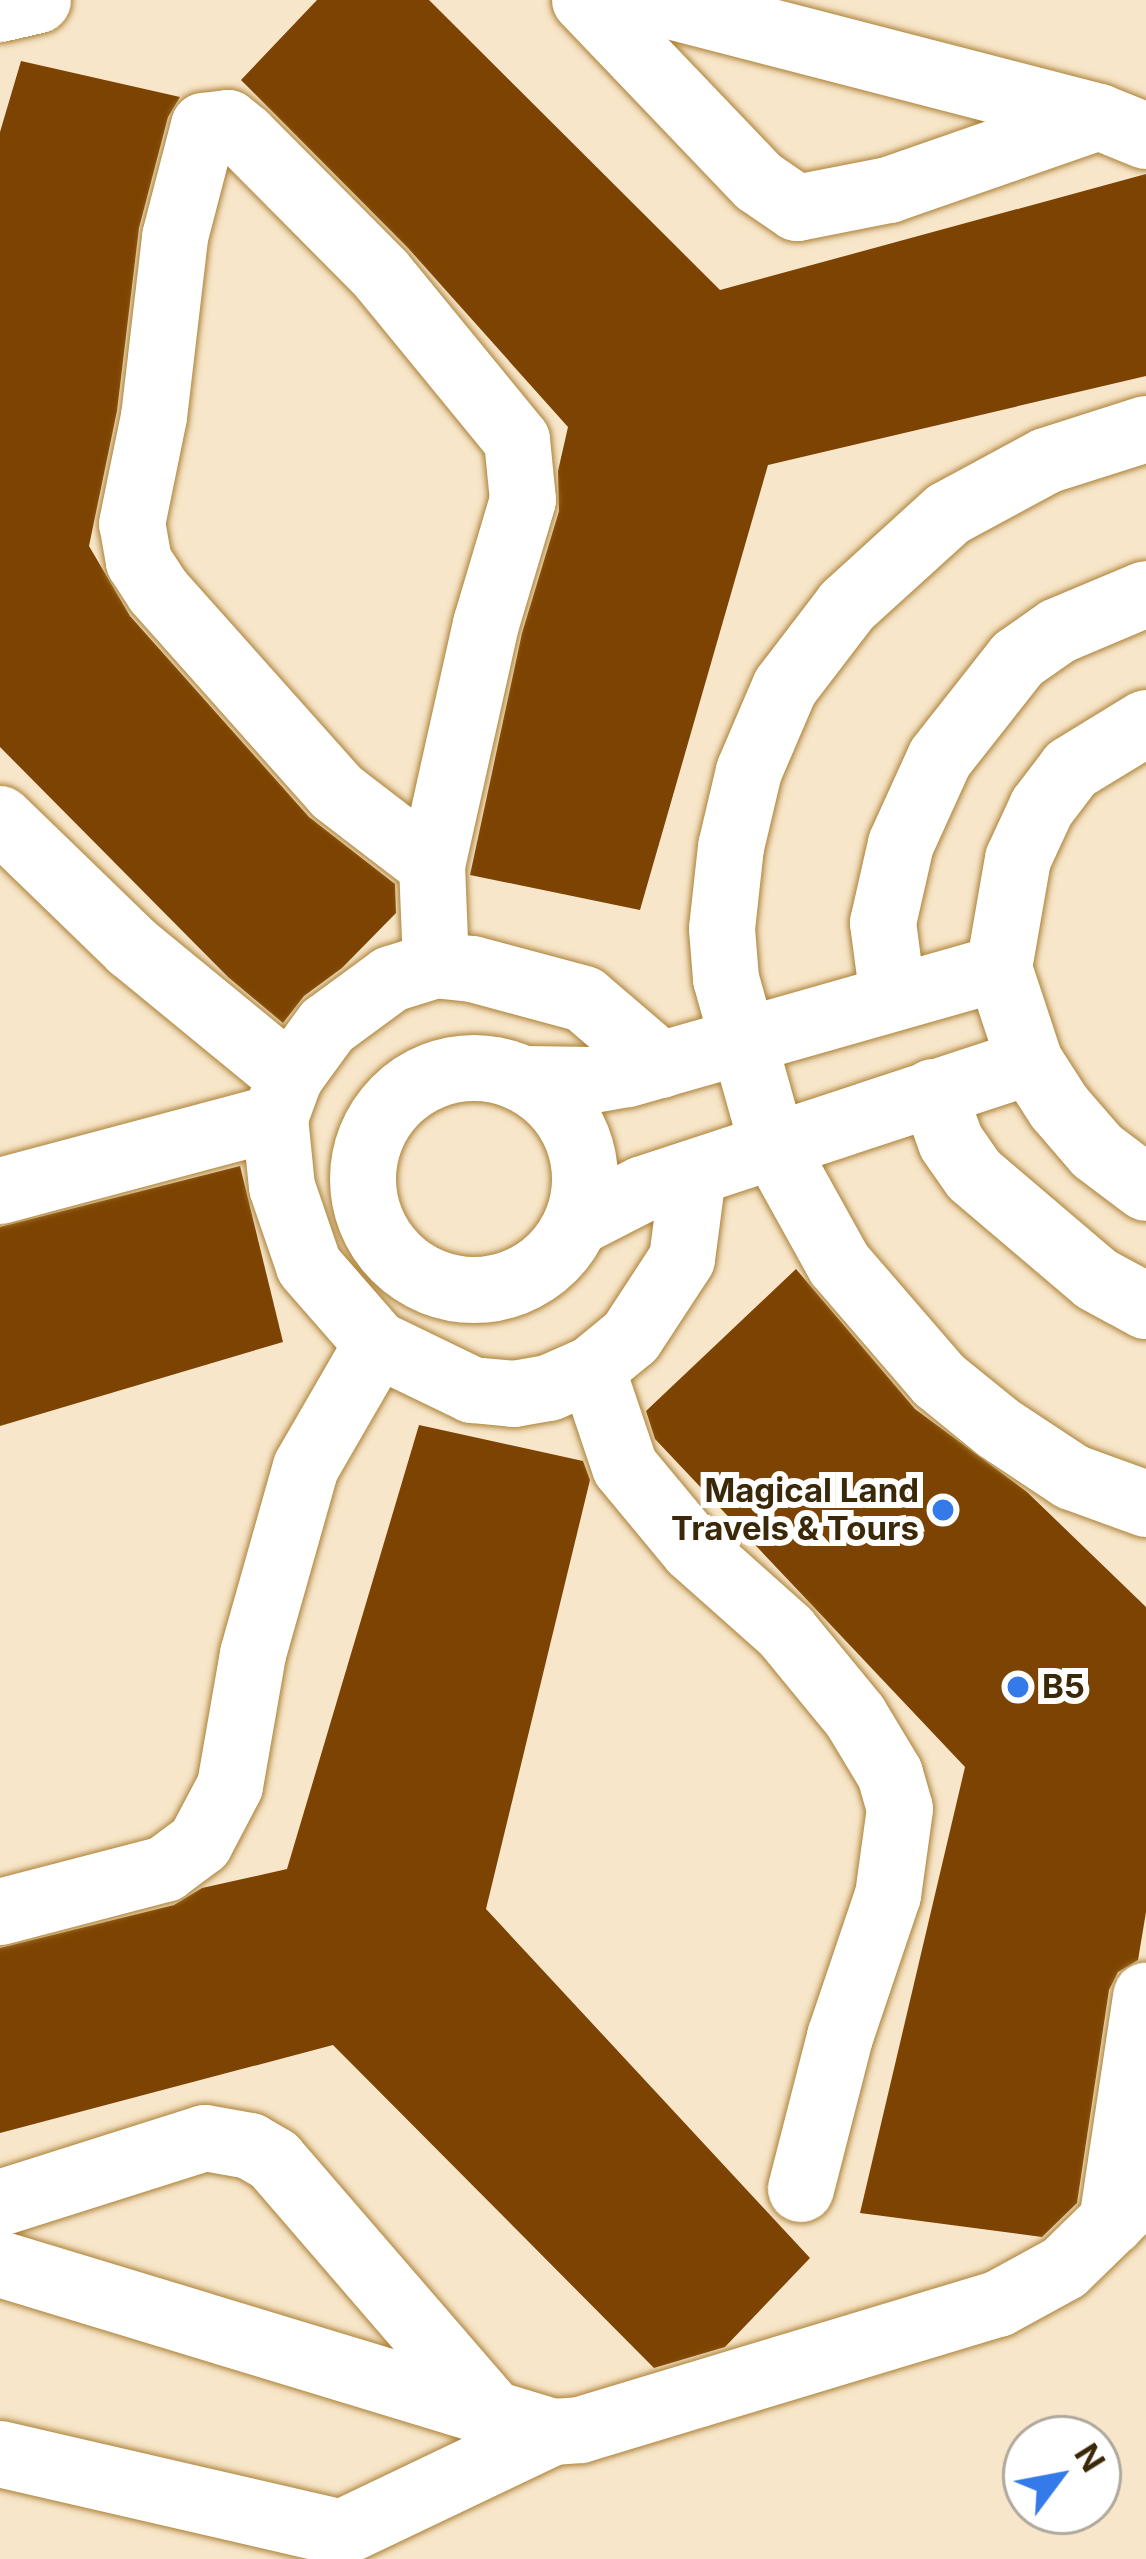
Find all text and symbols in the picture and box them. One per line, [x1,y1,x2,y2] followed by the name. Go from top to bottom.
[671,1471,919,1549] place label: Magical Land Travels & Tours
[930,1497,956,1523] marker: Magical Land Travels & Tours
[1042,1667,1085,1707] place label: B5
[1005,1674,1031,1700] marker: B5
[1002,2415,1122,2535] north arrow
[1066,2436,1114,2479] text: N

